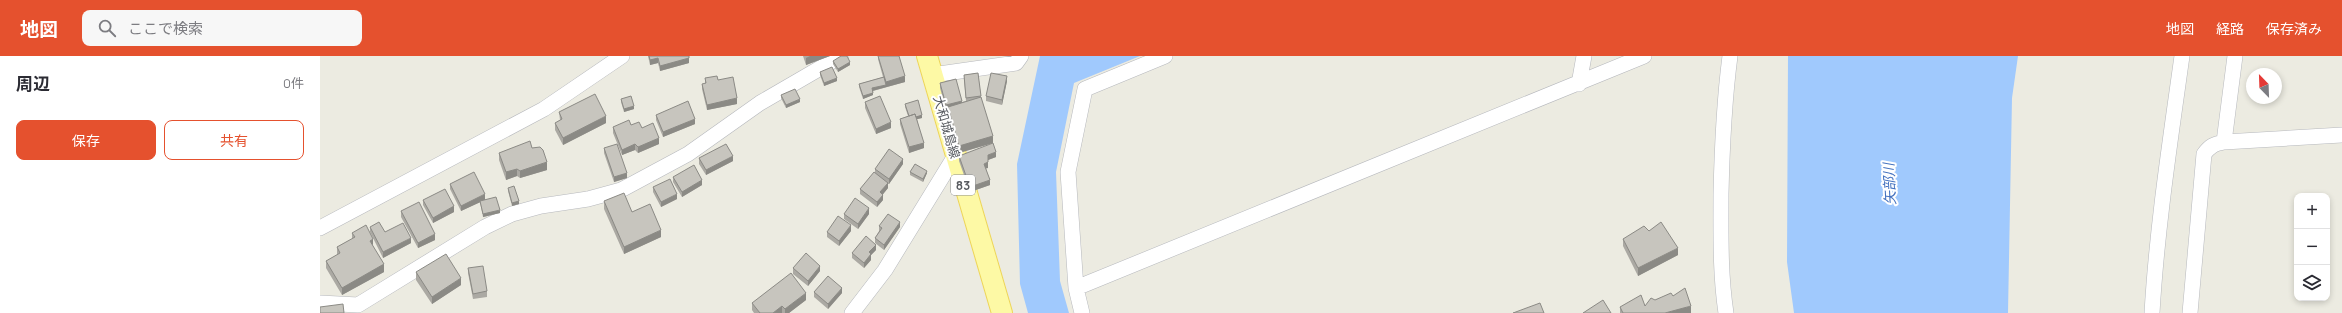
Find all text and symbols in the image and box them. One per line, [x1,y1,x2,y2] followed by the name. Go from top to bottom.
[82,10,362,46] search box
[20,16,58,42] text: 地図
[96,17,118,39] icon: search
[128,18,203,39] text: ここで検索
[2166,19,2194,38] text: 地図
[2216,19,2244,38] text: 経路
[2266,19,2322,38] text: 保存済み
[2246,68,2282,104] north arrow
[16,72,50,95] text: 周辺
[283,74,304,92] text: 0件
[929,93,965,161] street label: 大和城島線
[16,120,156,160] button: 保存
[164,120,304,160] button: 共有
[1878,161,1900,205] water label: 矢部川
[951,175,975,195] road number: 83
[2294,193,2330,301] map controls
[2294,193,2330,229] button: +
[2294,229,2330,265] button: −
[2294,265,2330,301] button: layers

